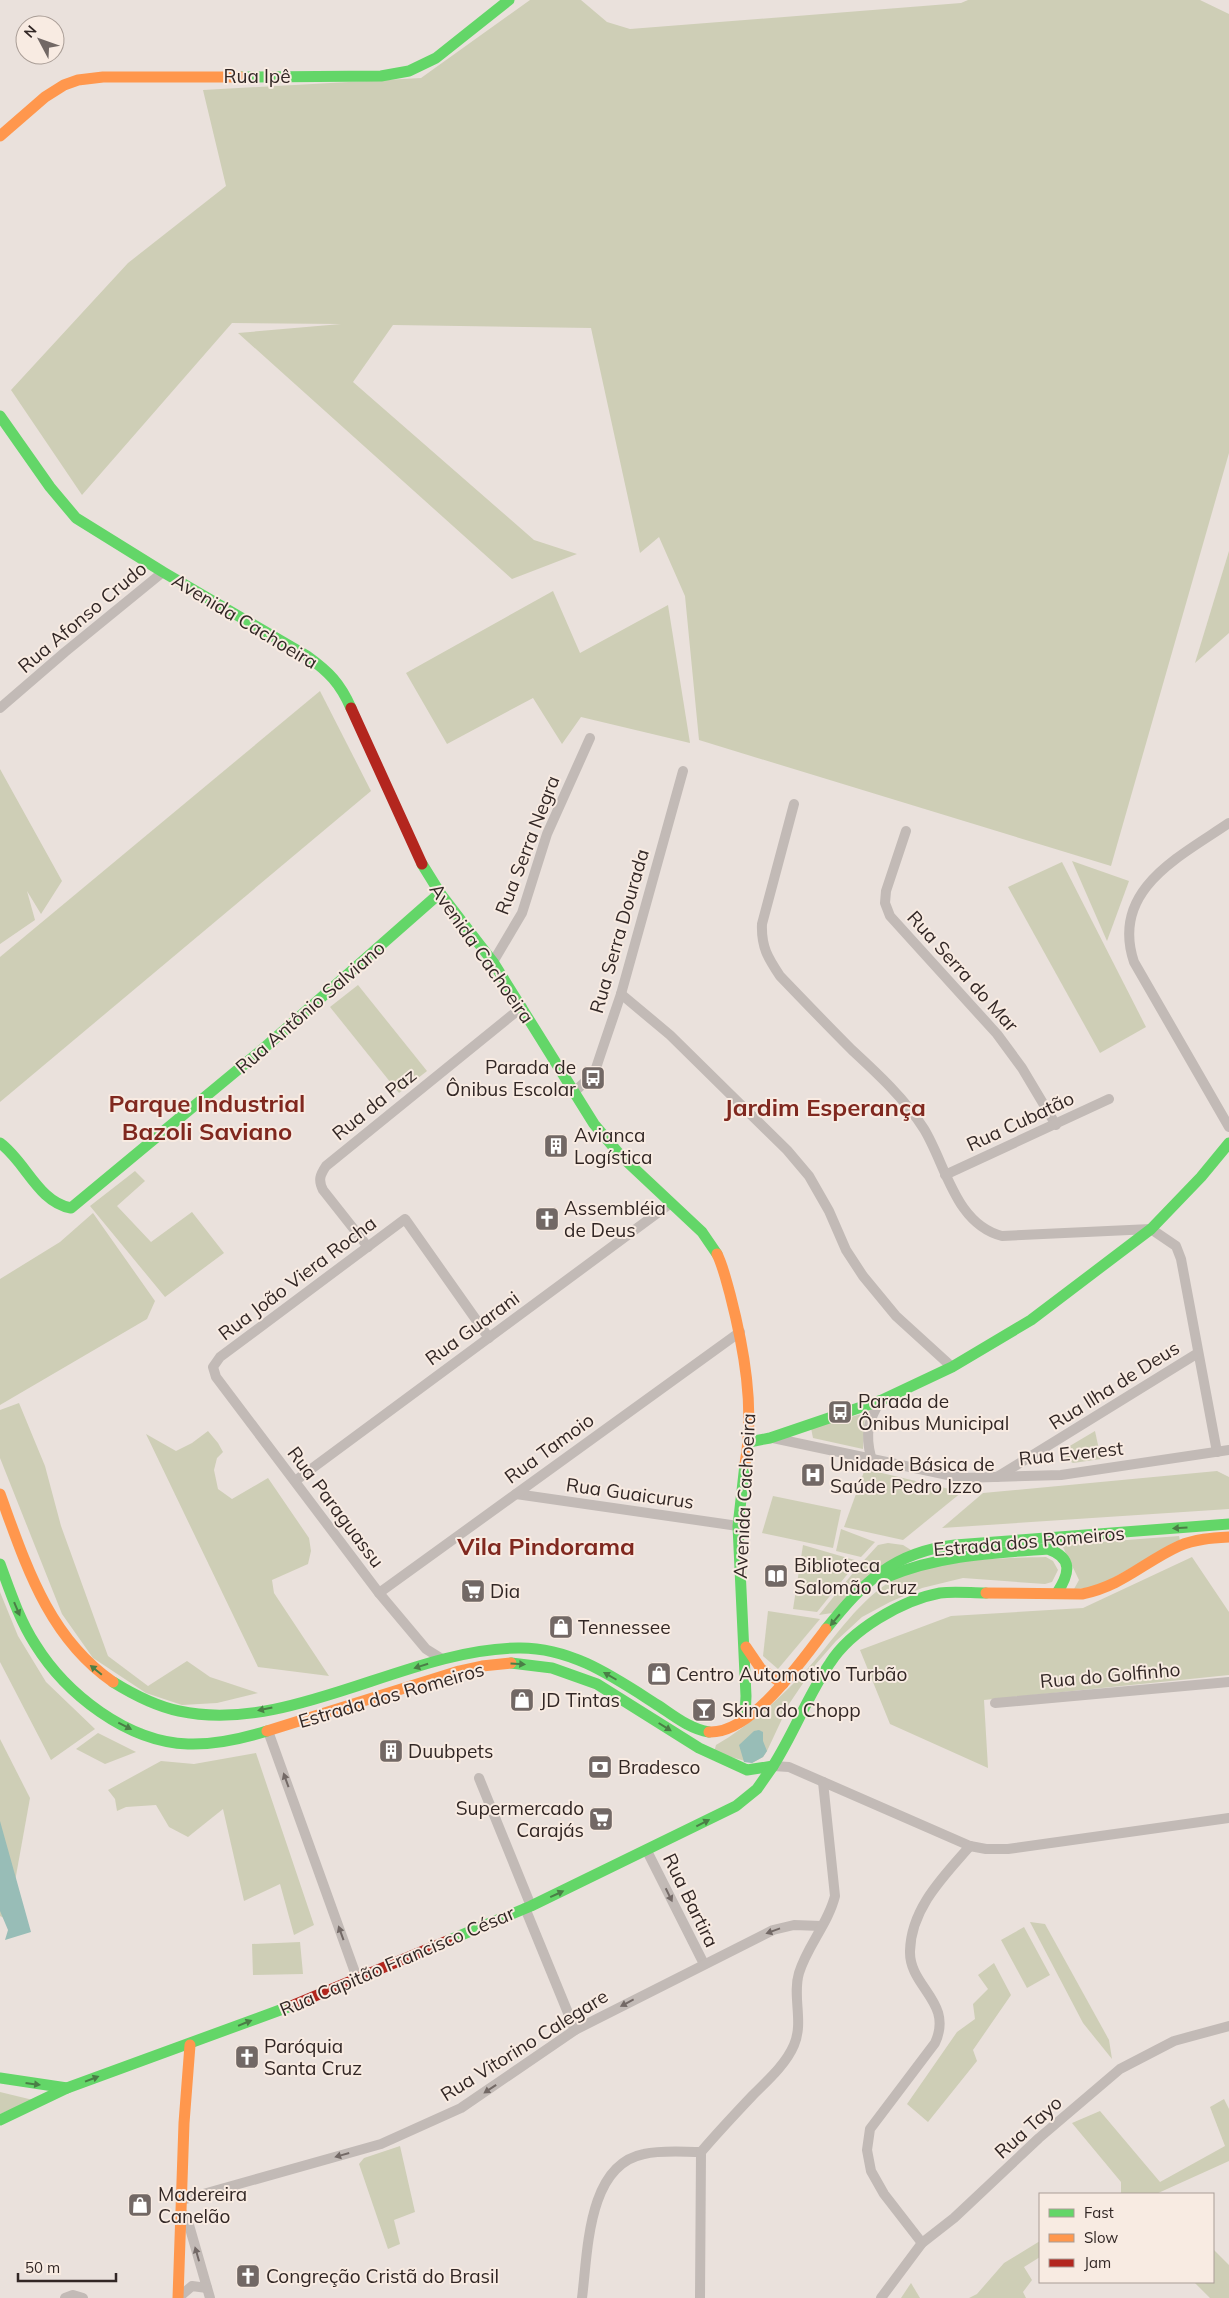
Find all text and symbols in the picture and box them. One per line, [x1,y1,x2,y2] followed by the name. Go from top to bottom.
[15,15,65,65] north arrow
[20,22,40,41] text: N
[223,64,291,88] street label: Rua Ipê
[13,556,151,678] street label: Rua Afonso Crudo
[168,568,322,674] street label: Avenida Cachoeira
[489,772,565,918] street label: Rua Serra Negra
[584,846,654,1016] street label: Rua Serra Dourada
[425,878,539,1028] street label: Avenida Cachoeira
[902,906,1024,1037] street label: Rua Serra do Mar
[230,936,390,1078] street label: Rua Antônio Salviano
[446,1055,576,1101] place label: Parada de Ônibus Escolar
[327,1063,421,1145] street label: Rua da Paz
[580,1065,606,1091] bus stop icon: Parada de Ônibus Escolar
[962,1086,1078,1156] street label: Rua Cubatão
[109,1088,305,1146] district label: Parque Industrial Bazoli Saviano
[724,1092,926,1122] district label: Jardim Esperança
[574,1123,652,1169] place label: Avianca Logística
[543,1133,569,1159] building icon: Avianca Logística
[564,1196,666,1242] place label: Assembléia de Deus
[534,1206,560,1232] church icon: Assembléia de Deus
[213,1211,381,1345] street label: Rua João Viera Rocha
[420,1286,524,1370] street label: Rua Guarani
[1044,1335,1184,1435] street label: Rua Ilha de Deus
[858,1389,1009,1435] place label: Parada de Ônibus Municipal
[827,1399,853,1425] bus stop icon: Parada de Ônibus Municipal
[500,1407,598,1489] street label: Rua Tamoio
[728,1413,760,1579] street label: Avenida Cachoeira
[1018,1436,1125,1470] street label: Rua Everest
[283,1442,389,1572] street label: Rua Paraguassu
[830,1452,995,1498] place label: Unidade Básica de Saúde Pedro Izzo
[800,1462,826,1488] hospital icon: Unidade Básica de Saúde Pedro Izzo
[565,1472,695,1514] street label: Rua Guaicurus
[932,1521,1126,1561] street label: Estrada dos Romeiros
[1172,1524,1188,1532] one-way arrow
[456,1531,635,1561] district label: Vila Pindorama
[794,1553,917,1599] place label: Biblioteca Salomão Cruz
[763,1563,789,1589] library icon: Biblioteca Salomão Cruz
[460,1578,486,1604] supermarket icon: Dia
[490,1579,520,1603] place label: Dia
[13,1602,21,1617] one-way arrow
[830,1613,841,1626] one-way arrow
[548,1614,574,1640] shop icon: Tennessee
[578,1615,671,1639] place label: Tennessee
[295,1657,487,1733] street label: Estrada dos Romeiros
[1039,1657,1181,1693] street label: Rua do Golfinho
[510,1660,526,1668] one-way arrow
[646,1661,672,1687] shop icon: Centro Automotivo Turbão
[413,1662,428,1670] one-way arrow
[676,1662,907,1686] place label: Centro Automotivo Turbão
[90,1664,103,1675] one-way arrow
[603,1672,618,1680] one-way arrow
[509,1687,535,1713] shop icon: JD Tintas
[540,1688,620,1712] place label: JD Tintas
[691,1697,717,1723] bar icon: Skina do Chopp
[722,1698,861,1722] place label: Skina do Chopp
[257,1705,272,1713] one-way arrow
[118,1722,132,1730] one-way arrow
[658,1722,672,1731] one-way arrow
[378,1738,404,1764] building icon: Duubpets
[408,1739,493,1763] place label: Duubpets
[587,1754,613,1780] bank icon: Bradesco
[618,1755,700,1779] place label: Bradesco
[282,1772,289,1787] one-way arrow
[456,1796,584,1842] place label: Supermercado Carajás
[588,1806,614,1832] supermarket icon: Supermercado Carajás
[696,1819,710,1827] one-way arrow
[658,1849,724,1951] street label: Rua Bartira
[665,1887,673,1902] one-way arrow
[550,1889,564,1897] one-way arrow
[276,1901,518,2021] street label: Rua Capitão Francisco César
[337,1925,344,1940] one-way arrow
[765,1927,780,1935] one-way arrow
[436,1984,612,2106] street label: Rua Vitorino Calegare
[620,1999,634,2007] one-way arrow
[238,2018,252,2026] one-way arrow
[264,2034,362,2080] place label: Paróquia Santa Cruz
[234,2044,260,2070] church icon: Paróquia Santa Cruz
[85,2075,100,2082] one-way arrow
[26,2080,42,2088] one-way arrow
[483,2084,496,2094] one-way arrow
[989,2090,1067,2164] street label: Rua Tayo
[335,2152,350,2160] one-way arrow
[158,2182,247,2228] place label: Madereira Canelão
[127,2192,153,2218] shop icon: Madereira Canelão
[1039,2193,1214,2283] legend
[1084,2203,1114,2222] text: Fast
[1084,2228,1118,2247] text: Slow
[193,2246,201,2261] one-way arrow
[18,2250,115,2282] scale bar
[1084,2253,1111,2272] text: Jam
[25,2258,60,2277] text: 50 m
[235,2263,261,2289] church icon: Congreção Cristã do Brasil
[266,2264,499,2288] place label: Congreção Cristã do Brasil

